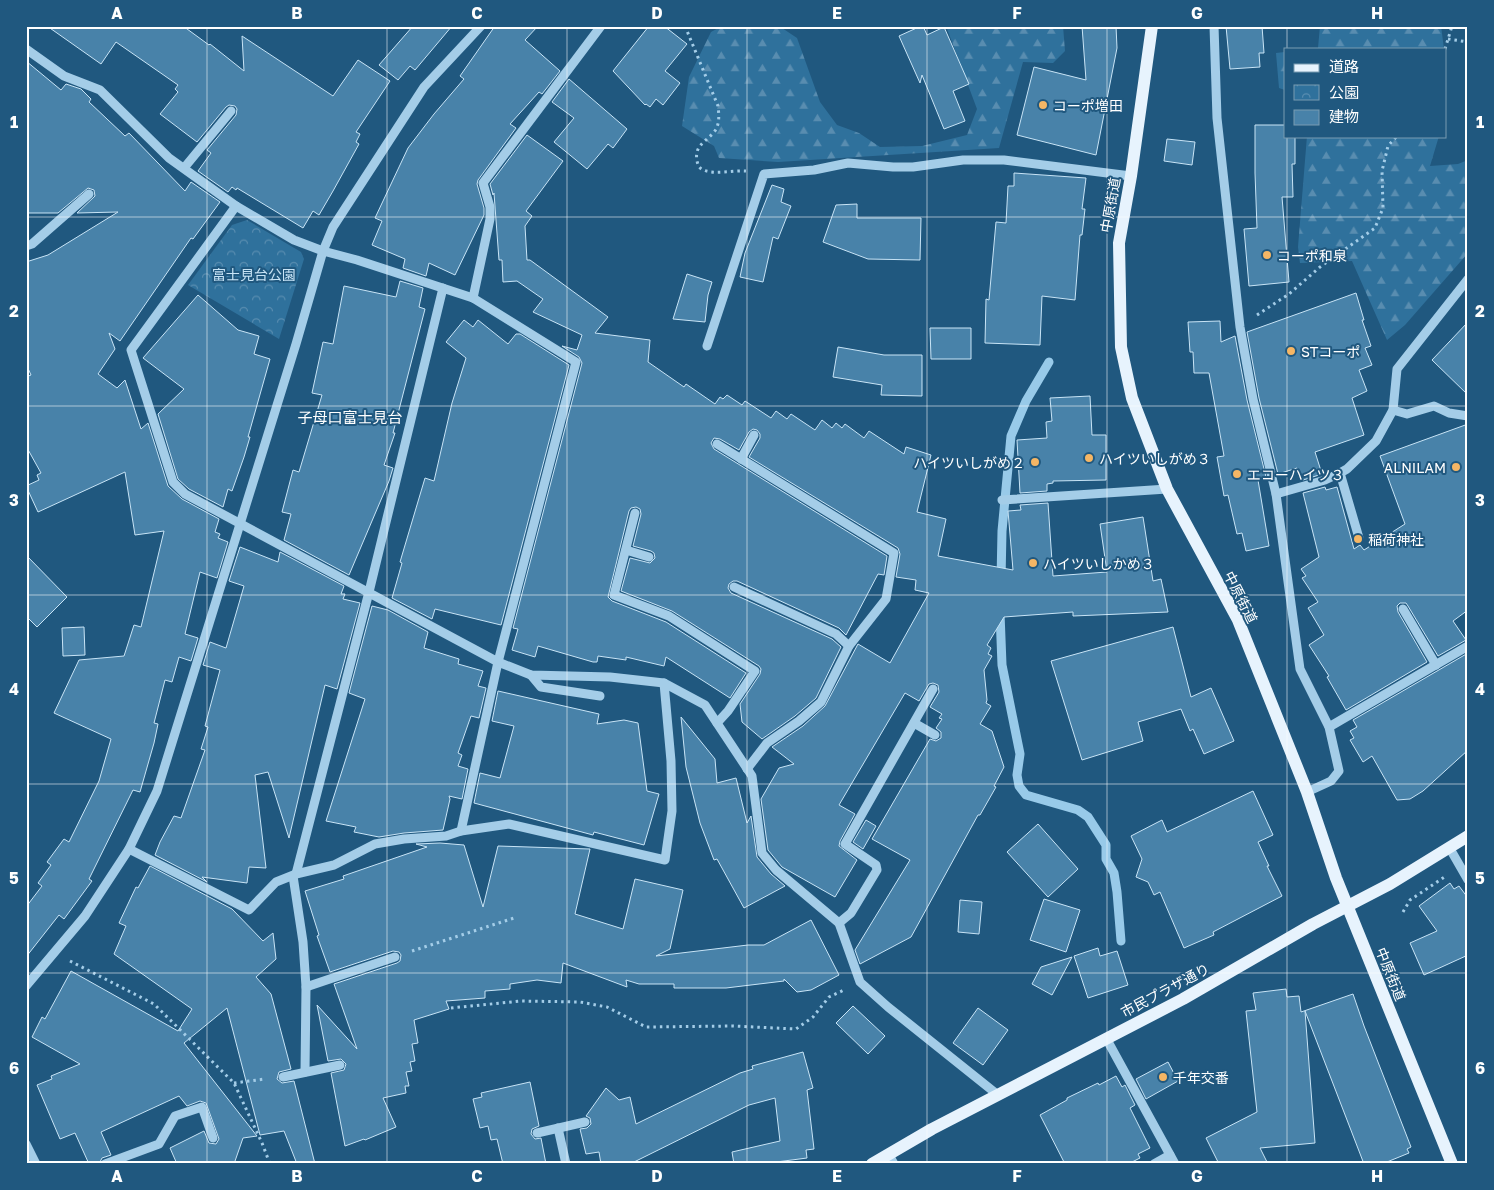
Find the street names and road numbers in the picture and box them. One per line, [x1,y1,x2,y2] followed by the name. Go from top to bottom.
[1097,176,1123,234] street label: 中原街道
[1221,568,1261,626] street label: 中原街道
[1373,945,1409,1003] street label: 中原街道
[1118,959,1212,1021] street label: 市民プラザ通り

